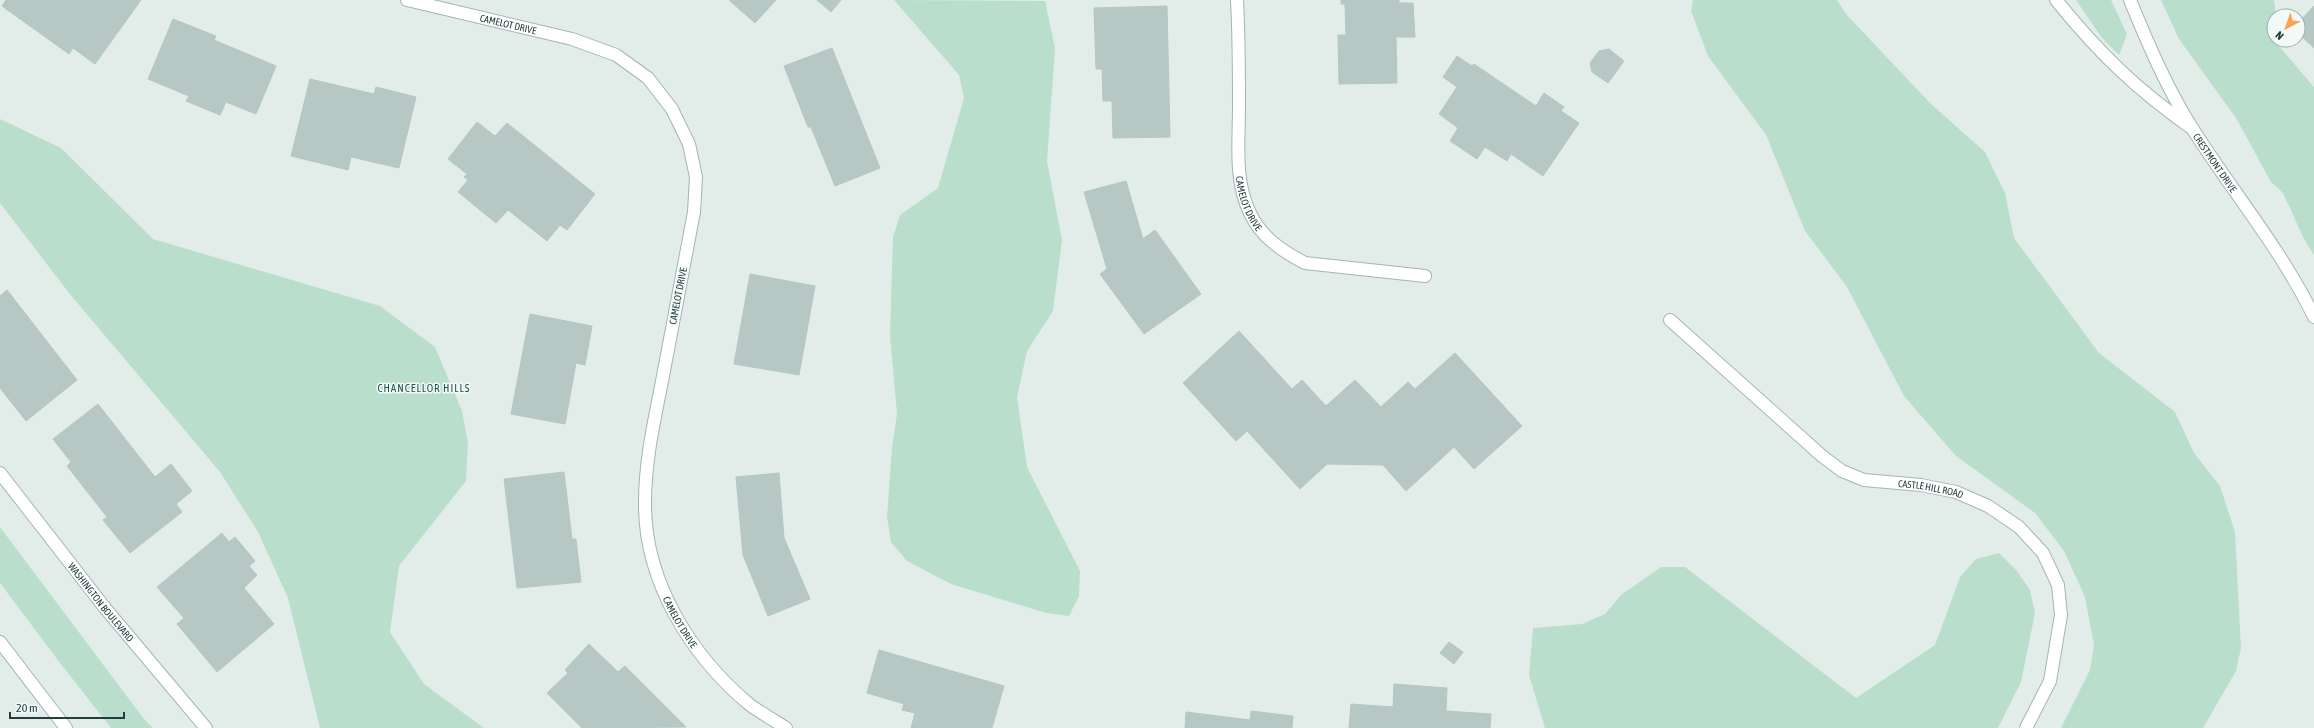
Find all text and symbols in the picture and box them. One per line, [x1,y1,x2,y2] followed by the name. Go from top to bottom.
[2266,8,2306,48] north arrow
[479,12,538,36] street label: CAMELOT DRIVE
[2273,29,2286,42] text: N
[2191,131,2240,195] street label: CRESTMONT DRIVE
[1234,175,1265,233] street label: CAMELOT DRIVE
[667,266,689,325] street label: CAMELOT DRIVE
[378,382,470,394] district label: CHANCELLOR HILLS
[1898,478,1965,500] street label: CASTLE HILL ROAD
[66,560,136,644] street label: WASHINGTON BOULEVARD
[661,595,700,651] street label: CAMELOT DRIVE
[10,694,124,720] scale bar
[16,701,38,715] text: 20 m

